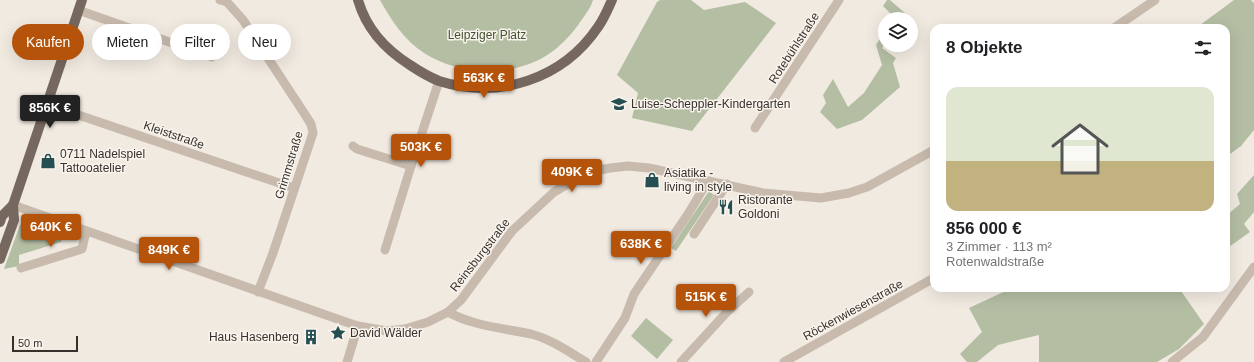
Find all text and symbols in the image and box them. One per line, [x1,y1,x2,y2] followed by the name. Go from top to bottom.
[766,10,822,86] street label: Rotebühlstraße
[878,12,918,52] map controls
[878,12,918,52] button: layers
[12,24,84,60] chip: Kaufen
[92,24,162,60] chip: Mieten
[170,24,230,60] chip: Filter
[238,24,291,60] chip: Neu
[448,28,526,42] park label: Leipziger Platz
[1192,37,1214,59] icon: filters
[946,38,1023,57] text: 8 Objekte
[451,65,517,99] pin: 563K €
[463,70,505,85] text: 563K €
[17,95,83,129] pin: 856K €
[610,95,628,113] school or university icon: Luise-Scheppler-Kindergarten
[631,97,790,111] place label: Luise-Scheppler-Kindergarten
[29,100,71,115] text: 856K €
[1044,113,1116,185] icon: home
[142,118,207,152] street label: Kleiststraße
[272,129,306,201] street label: Grimmstraße
[388,134,454,168] pin: 503K €
[400,139,442,154] text: 503K €
[60,147,145,175] place label: 0711 Nadelspiel Tattooatelier
[39,152,57,170] shop icon: 0711 Nadelspiel Tattooatelier
[539,159,605,193] pin: 409K €
[551,164,593,179] text: 409K €
[664,166,732,194] place label: Asiatika - living in style
[643,171,661,189] shop icon: Asiatika - living in style
[738,193,793,221] place label: Ristorante Goldoni
[717,198,735,216] restaurant icon: Ristorante Goldoni
[18,214,84,248] pin: 640K €
[447,215,513,294] street label: Reinsburgstraße
[30,219,72,234] text: 640K €
[946,219,1022,238] text: 856 000 €
[608,231,674,265] pin: 638K €
[620,236,662,251] text: 638K €
[136,237,202,271] pin: 849K €
[946,239,1052,254] text: 3 Zimmer · 113 m²
[148,242,190,257] text: 849K €
[946,254,1044,269] text: Rotenwaldstraße
[801,277,906,343] street label: Röckenwiesenstraße
[673,284,739,318] pin: 515K €
[685,289,727,304] text: 515K €
[329,324,347,342] place icon: David Wälder
[350,326,422,340] place label: David Wälder
[302,328,320,346] building icon: Haus Hasenberg
[209,330,299,344] place label: Haus Hasenberg
[12,334,78,353] scale bar
[18,337,42,349] text: 50 m

